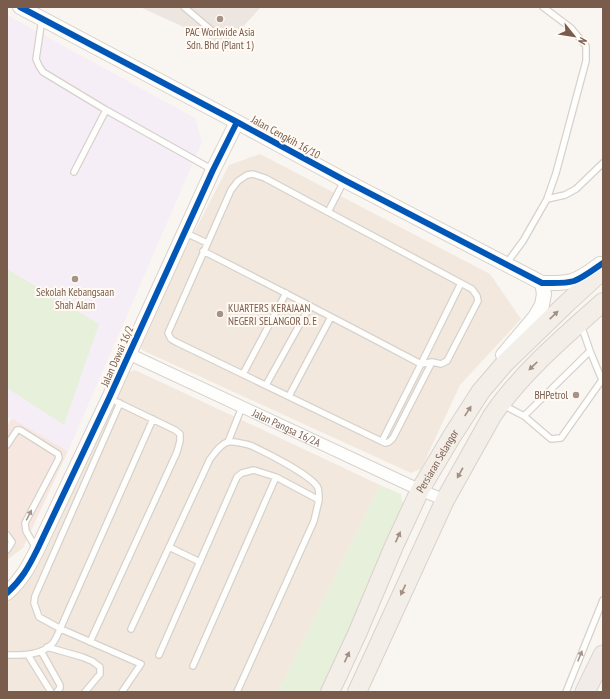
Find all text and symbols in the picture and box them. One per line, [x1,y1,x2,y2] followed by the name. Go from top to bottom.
[215,14,225,24] marker: PAC Worlwide Asia Sdn. Bhd (Plant 1)
[554,16,594,56] north arrow
[185,25,255,52] place label: PAC Worlwide Asia Sdn. Bhd (Plant 1)
[575,35,590,47] text: N
[248,112,323,162] street label: Jalan Cengkih 16/10
[70,274,80,284] marker: Sekolah Kebangsaan Shah Alam
[36,285,114,312] place label: Sekolah Kebangsaan Shah Alam
[228,301,317,328] place label: KUARTERS KERAJAAN NEGERI SELANGOR D. E
[215,309,225,319] marker: KUARTERS KERAJAAN NEGERI SELANGOR D. E
[549,310,559,320] one-way arrow
[97,323,137,389] street label: Jalan Dawai 16/2
[528,362,538,371] one-way arrow
[534,388,568,402] place label: BHPetrol
[571,390,581,400] marker: BHPetrol
[249,405,324,450] street label: Jalan Pangsa 16/2A
[464,406,472,416] one-way arrow
[413,427,461,495] street label: Persiaran Selangor
[456,467,463,479] one-way arrow
[26,509,32,521] one-way arrow
[395,532,401,543] one-way arrow
[400,584,406,596] one-way arrow
[577,650,583,661] one-way arrow
[344,651,350,662] one-way arrow

